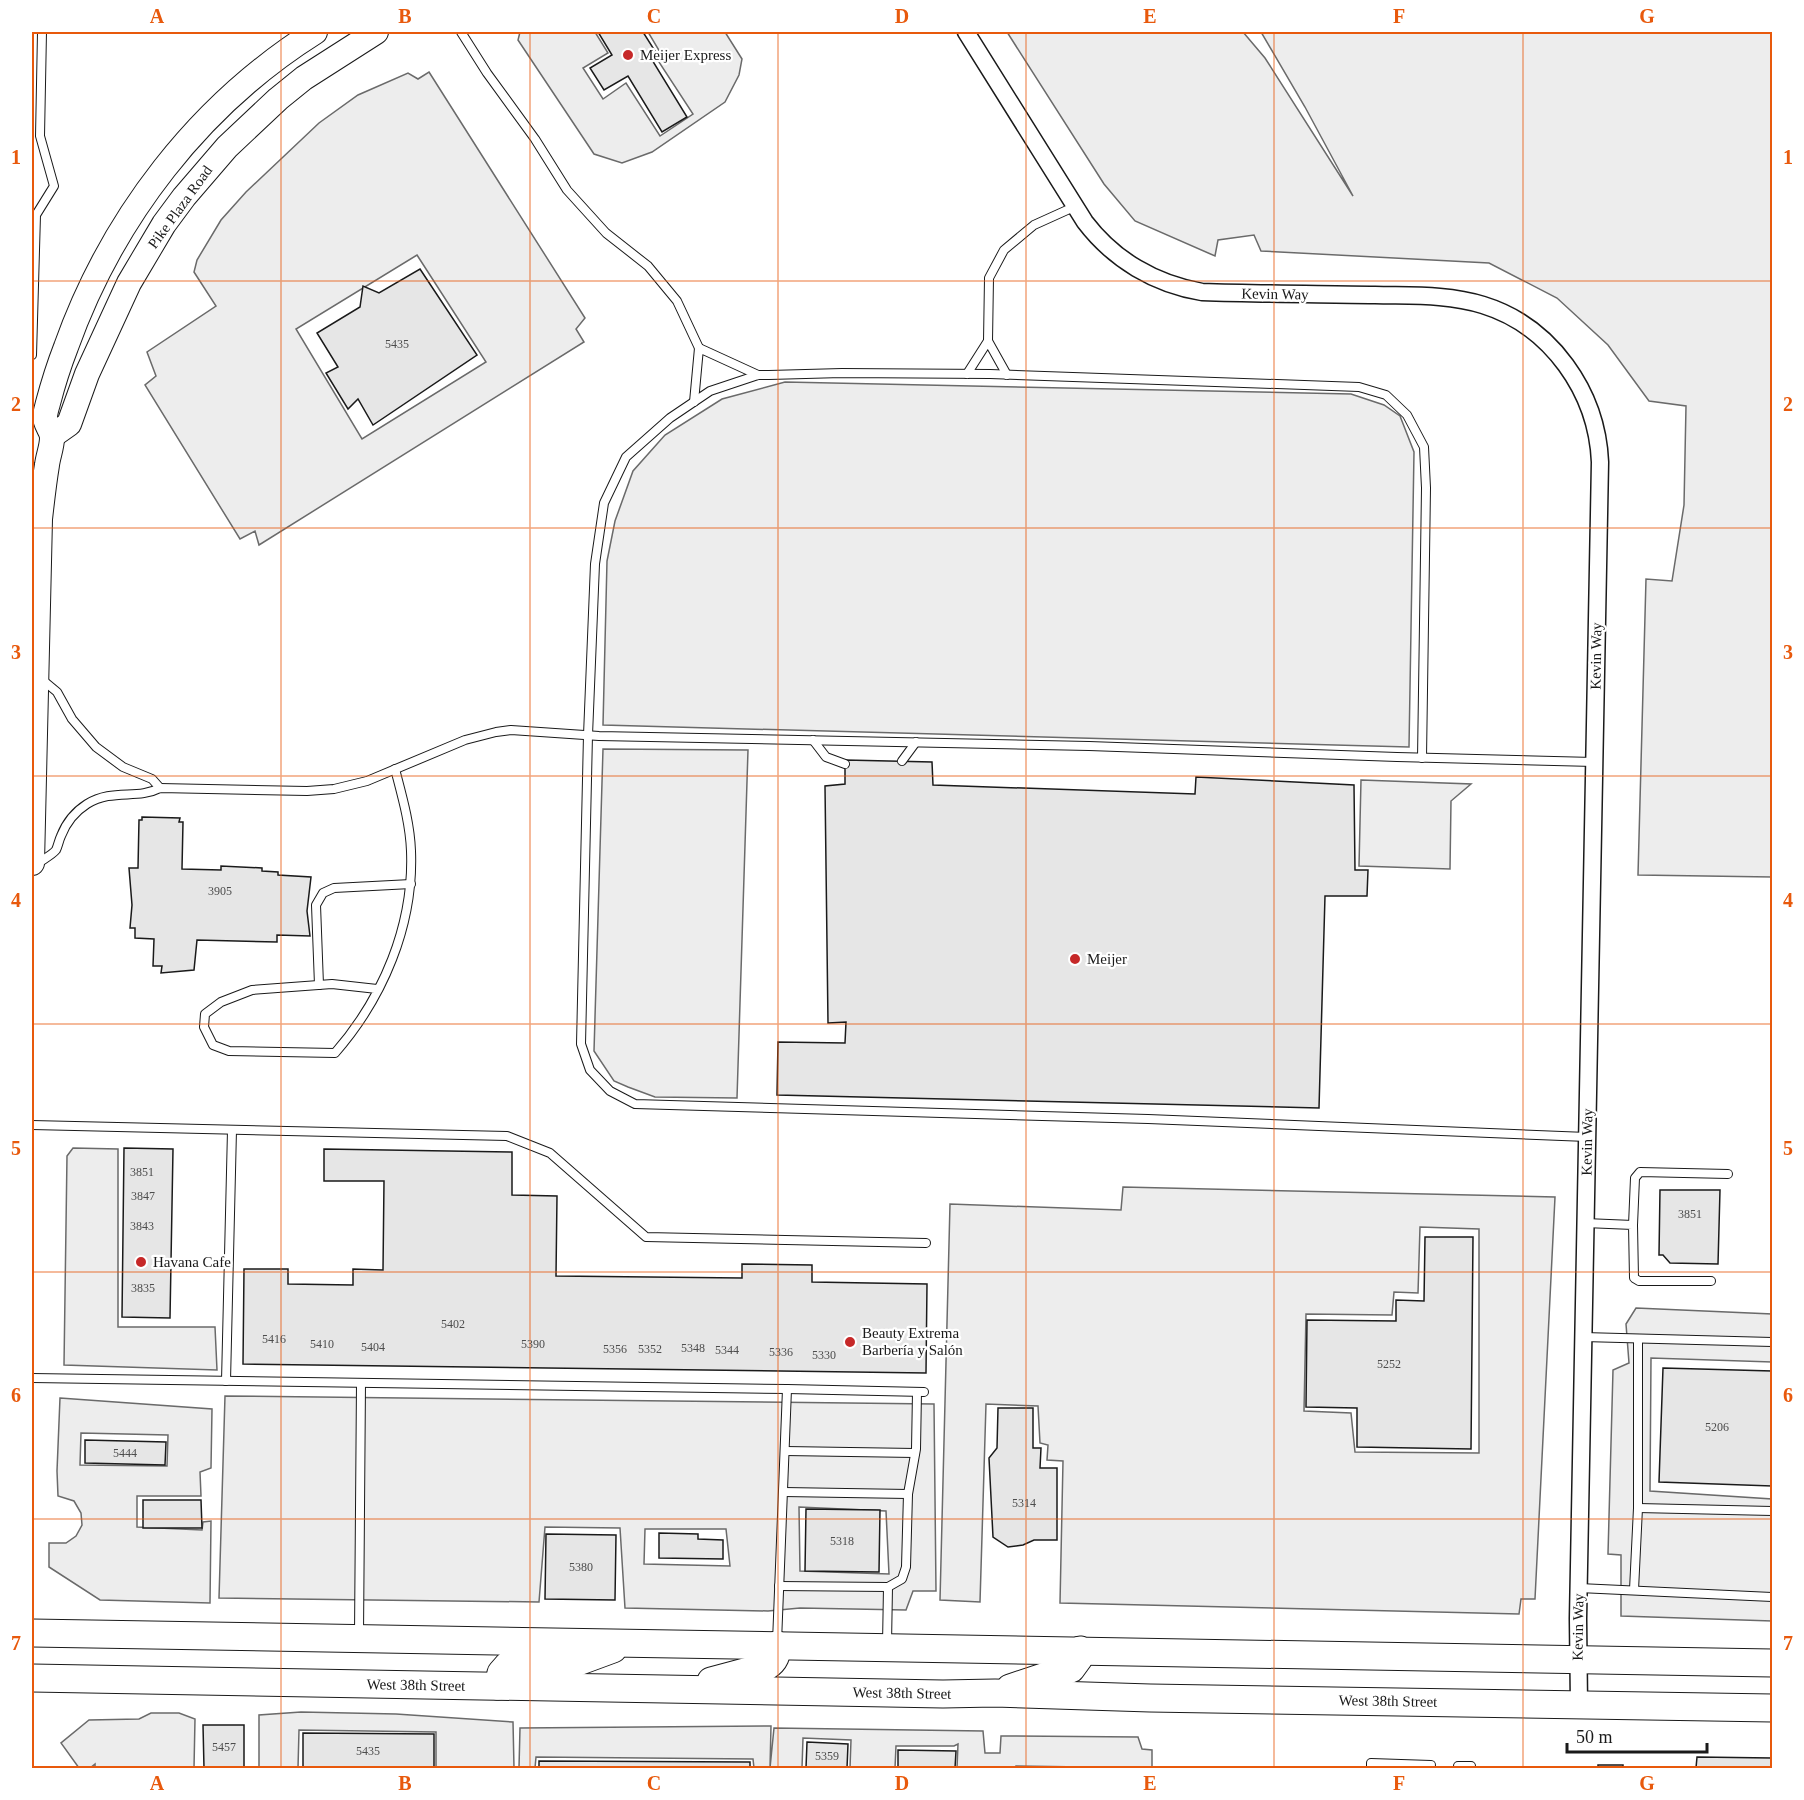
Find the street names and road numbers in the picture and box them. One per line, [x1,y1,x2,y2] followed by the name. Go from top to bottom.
[145,162,216,251] street label: Pike Plaza Road
[1241,285,1309,303] street label: Kevin Way
[1587,622,1605,690] street label: Kevin Way
[1578,1108,1596,1176] street label: Kevin Way
[1569,1593,1587,1661] street label: Kevin Way
[366,1676,466,1694] street label: West 38th Street
[852,1684,952,1702] street label: West 38th Street
[1338,1692,1438,1710] street label: West 38th Street

